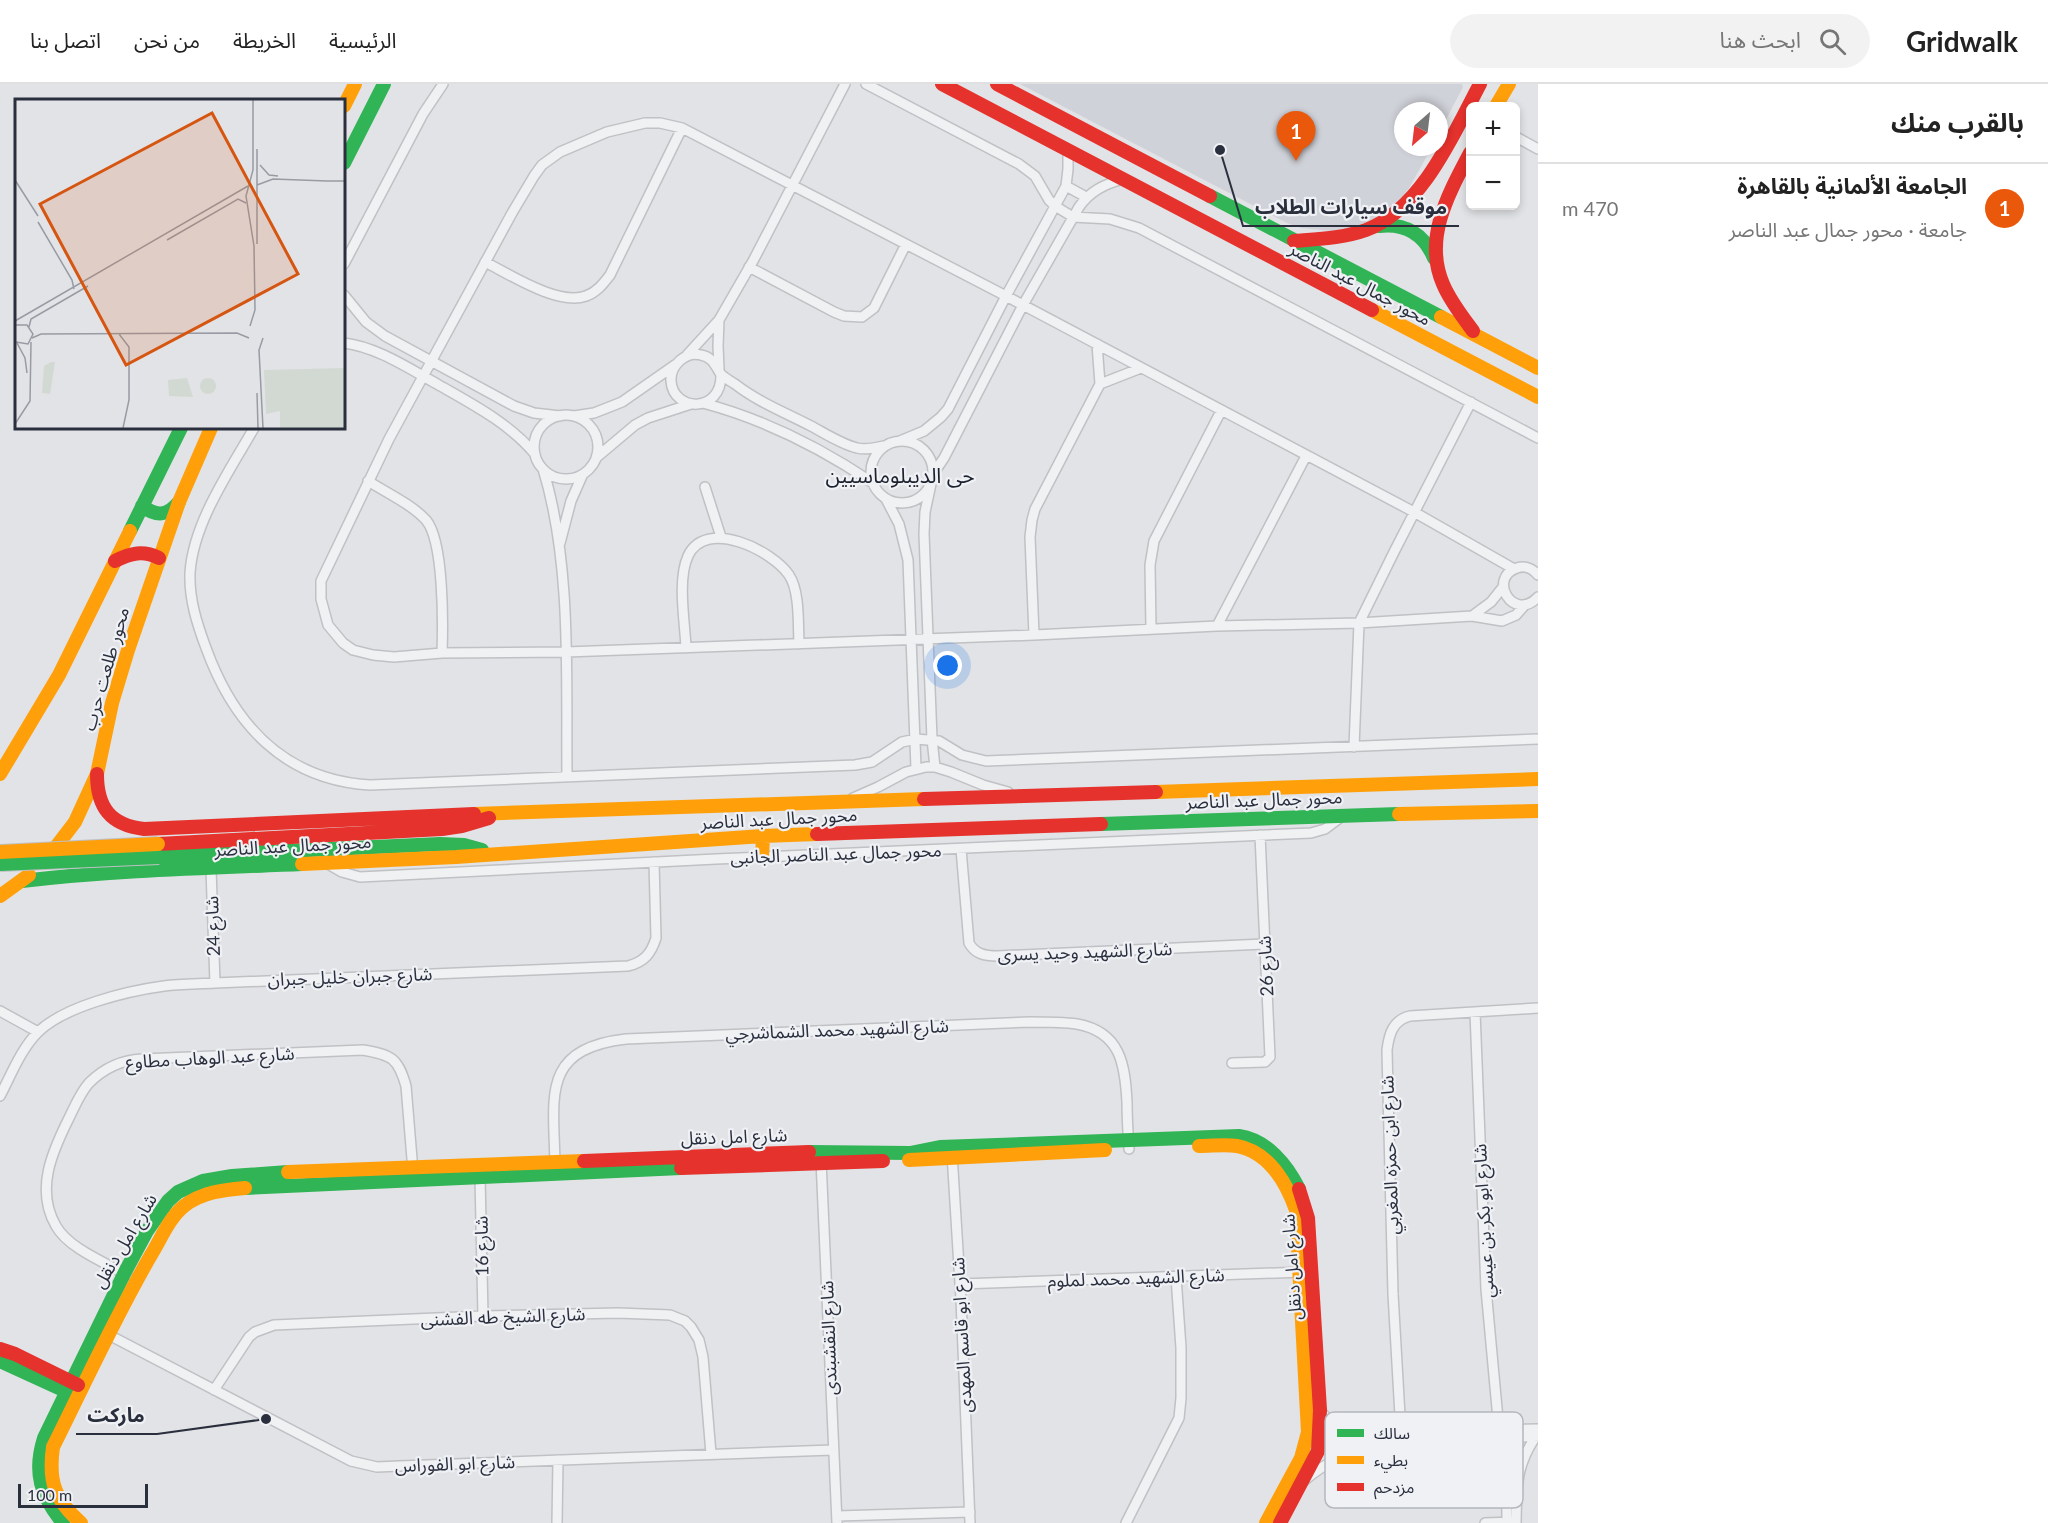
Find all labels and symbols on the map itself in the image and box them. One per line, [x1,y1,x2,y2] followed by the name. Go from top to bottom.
[15,99,345,429] inset map
[1394,102,1448,156] north arrow
[1276,112,1316,161] pin: 1
[1243,188,1459,226] callout: موقف سيارات الطلاب
[1255,194,1447,219] text: موقف سيارات الطلاب
[1285,236,1435,331] street label: محور جمال عبد الناصر
[825,462,975,488] district label: حى الديبلوماسيين
[77,604,134,733] street label: محور طلعت حرب
[933,651,962,680] your location
[1184,785,1343,814] street label: محور جمال عبد الناصر
[699,803,858,834] street label: محور جمال عبد الناصر
[213,830,372,861] street label: محور جمال عبد الناصر
[730,838,942,869] street label: محور جمال عبد الناصر الجانبى
[200,895,228,957] street label: شارع 24
[1252,935,1282,997] street label: شارع 26
[997,937,1173,969] street label: شارع الشهيد وحيد يسرى
[267,962,433,994] street label: شارع جبران خليل جبران
[725,1014,949,1048] street label: شارع الشهيد محمد الشماشرجي
[125,1042,295,1076] street label: شارع عبد الوهاب مطاوع
[1375,1075,1407,1235] street label: شارع ابن حمزه المغربي
[680,1123,788,1153] street label: شارع امل دنقل
[1468,1143,1502,1299] street label: شارع ابو بكر بن عيسي
[87,1189,164,1294] street label: شارع امل دنقل
[1276,1213,1310,1321] street label: شارع امل دنقل
[469,1215,497,1277] street label: شارع 16
[946,1256,980,1413] street label: شارع ابو قاسم المهدى
[1047,1263,1225,1295] street label: شارع الشهيد محمد لملوم
[815,1280,845,1396] street label: شارع النقشبندى
[420,1302,586,1334] street label: شارع الشيخ طه الفشنى
[76,1396,157,1434] callout: ماركت
[87,1402,145,1427] text: ماركت
[1325,1412,1523,1508] legend
[1374,1423,1410,1442] text: سالك
[394,1450,516,1480] street label: شارع ابو الفوراس
[1374,1450,1408,1473] text: بطيء
[1374,1477,1414,1500] text: مزدحم
[18,1481,148,1508] scale bar

